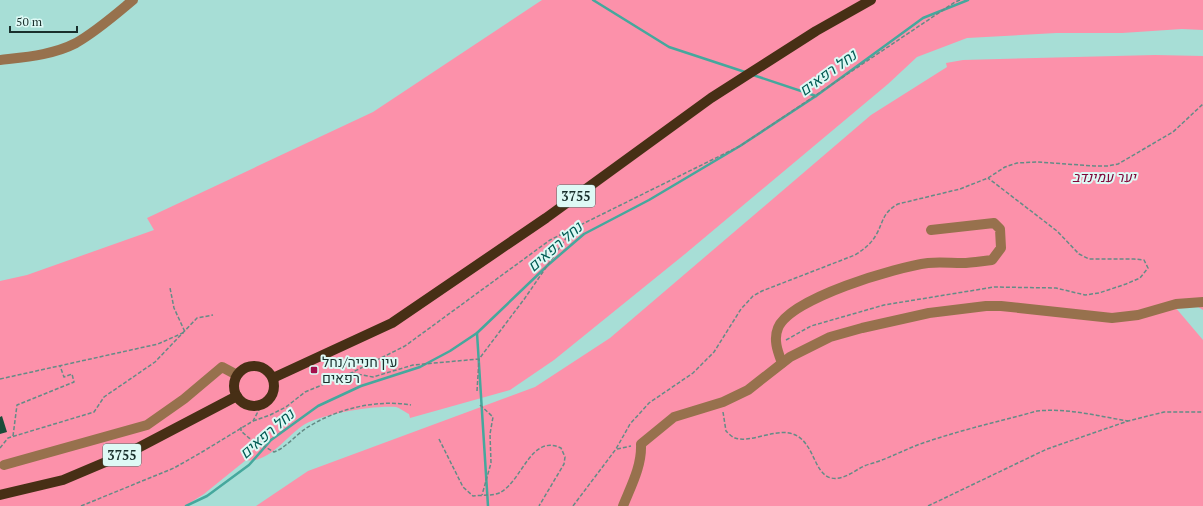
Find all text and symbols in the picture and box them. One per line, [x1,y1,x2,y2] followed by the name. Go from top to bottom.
[10,8,77,34] scale bar
[16,14,43,29] text: 50 m
[795,44,861,100] water label: נחל רפאים
[1072,167,1138,186] park label: יער עמינדב
[557,185,595,207] road number: 3755
[523,216,587,276] water label: נחל רפאים
[322,352,398,387] place label: עין חנייה/נחל רפאים
[309,365,319,375] marker: עין חנייה/נחל רפאים
[235,403,299,463] water label: נחל רפאים
[103,444,141,466] road number: 3755

